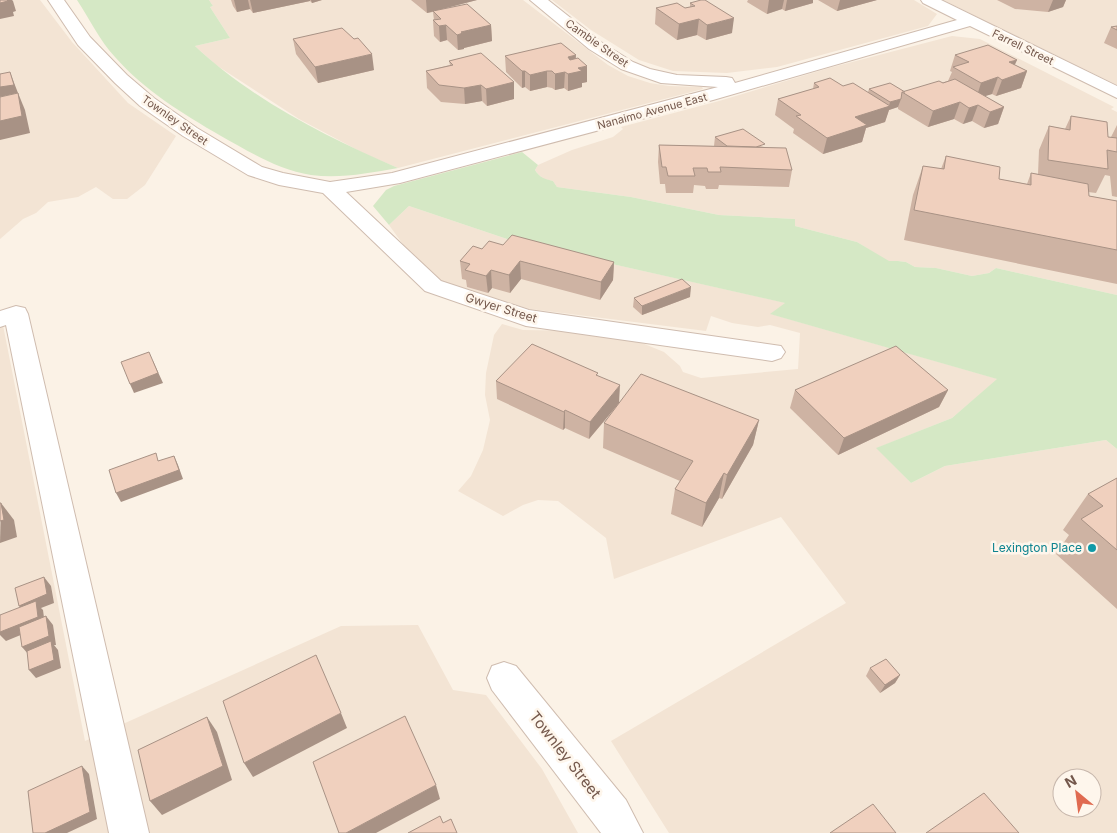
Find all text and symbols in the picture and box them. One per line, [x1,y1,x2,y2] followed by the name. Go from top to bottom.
[563,16,632,70] street label: Cambie Street
[990,26,1056,68] street label: Farrell Street
[596,90,709,132] street label: Nanaimo Avenue East
[139,92,211,148] street label: Townley Street
[464,290,539,326] street label: Gwyer Street
[992,540,1082,555] place label: Lexington Place
[1086,542,1098,554] marker: Lexington Place
[525,707,605,802] street label: Townley Street
[1052,768,1102,818] north arrow
[1062,771,1079,791] text: N

